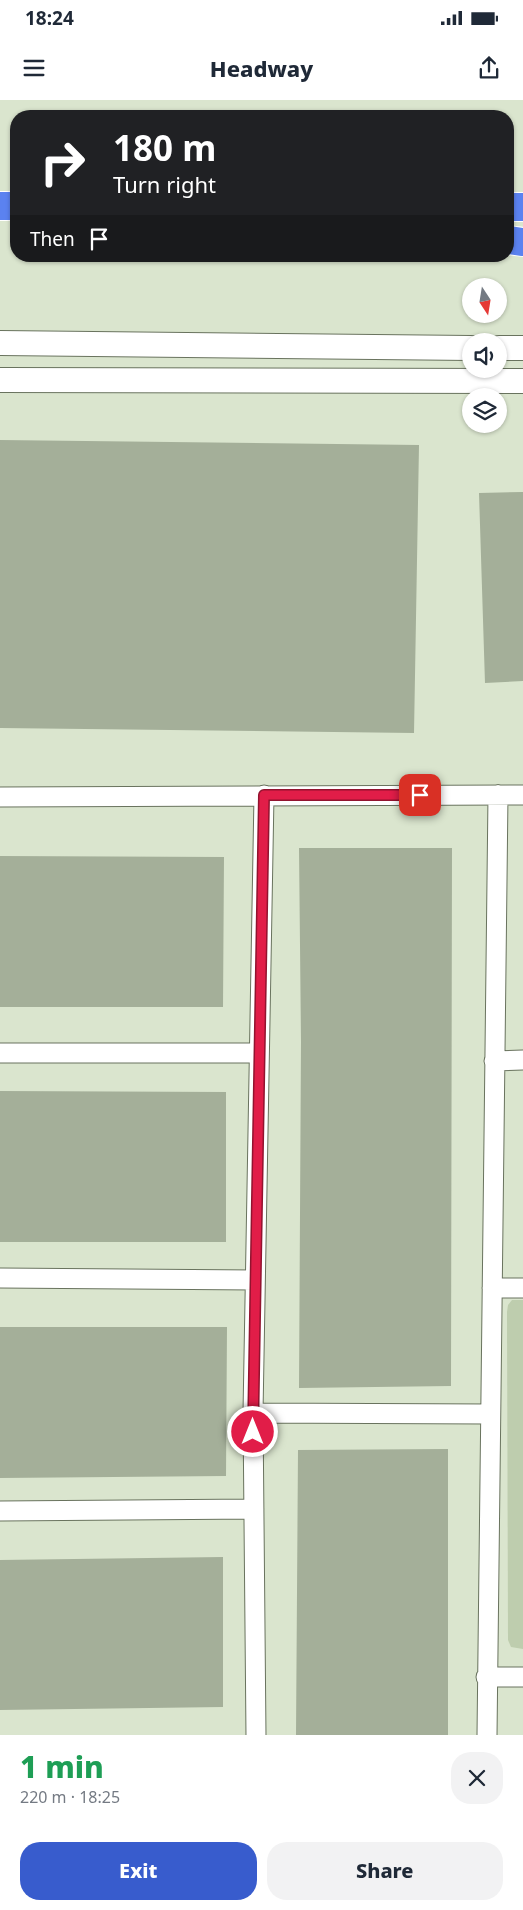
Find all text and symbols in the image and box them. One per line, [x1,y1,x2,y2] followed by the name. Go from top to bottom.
[25,5,74,31] text: 18:24
[210,53,313,83] text: Headway
[20,54,48,82] icon: menu
[475,54,503,82] icon: share
[113,124,216,171] text: 180 m
[30,130,95,195] icon: right
[113,169,216,199] text: Turn right
[85,225,113,253] icon: arrive
[30,226,75,252] text: Then
[462,278,508,322] north arrow
[462,278,507,433] map controls
[462,333,507,378] button: sound
[462,388,507,433] button: layers
[399,774,441,816] pin
[406,781,434,809] icon: arrive
[226,1405,278,1457] position arrow
[20,1746,104,1787] text: 1 min
[451,1752,503,1804] button: close
[20,1786,120,1808] text: 220 m · 18:25
[20,1842,257,1900] button: Exit
[267,1842,503,1900] button: Share

